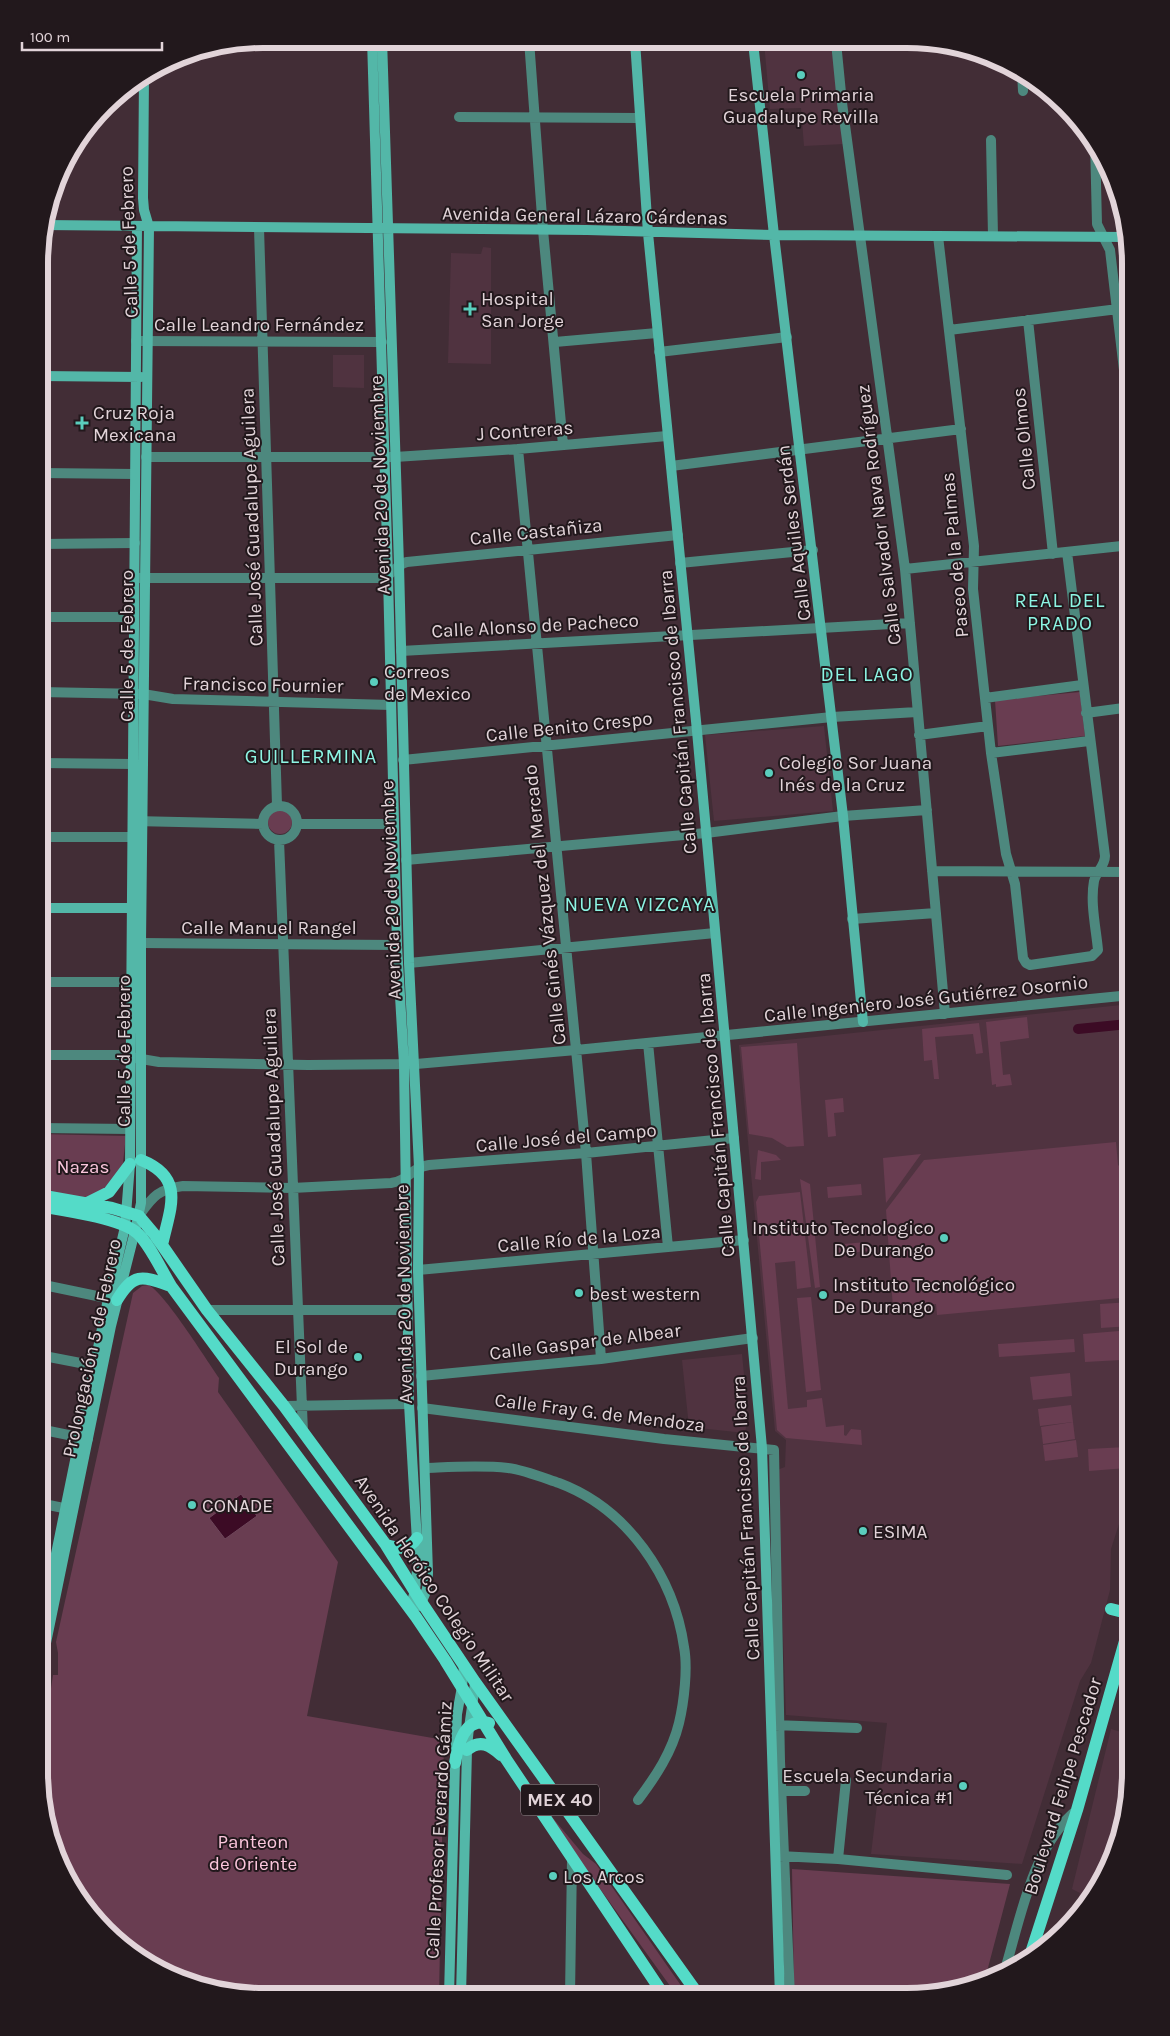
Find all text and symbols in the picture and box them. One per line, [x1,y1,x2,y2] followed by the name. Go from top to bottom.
[22,20,162,52] scale bar
[30,28,70,46] text: 100 m
[795,69,807,81] marker: Escuela Primaria Guadalupe Revilla
[723,84,879,128] place label: Escuela Primaria Guadalupe Revilla
[115,166,143,318] street label: Calle 5 de Febrero
[442,203,728,229] street label: Avenida General Lázaro Cárdenas
[481,288,564,332] place label: Hospital San Jorge
[463,302,477,316] marker: Hospital San Jorge
[154,314,364,336] street label: Calle Leandro Fernández
[365,375,395,595] street label: Avenida 20 de Noviembre
[852,383,906,646] street label: Calle Salvador Nava Rodríguez
[236,387,268,647] street label: Calle José Guadalupe Aguilera
[1008,387,1040,491] street label: Calle Olmos
[93,402,176,446] place label: Cruz Roja Mexicana
[75,416,89,430] marker: Cruz Roja Mexicana
[476,417,574,445] street label: J Contreras
[772,444,816,622] street label: Calle Aquiles Serdán
[937,471,973,639] street label: Paseo de la Palmas
[469,514,604,550] street label: Calle Castañiza
[655,569,701,855] street label: Calle Capitán Francisco de Ibarra
[116,570,138,722] street label: Calle 5 de Febrero
[1015,589,1105,635] district label: REAL DEL PRADO
[431,610,639,642] street label: Calle Alonso de Pacheco
[384,661,471,705] place label: Correos de Mexico
[820,663,914,686] district label: DEL LAGO
[182,673,344,697] street label: Francisco Fournier
[368,676,380,688] marker: Correos de Mexico
[485,707,654,747] street label: Calle Benito Crespo
[245,745,377,768] district label: GUILLERMINA
[779,752,932,796] place label: Colegio Sor Juana Inés de la Cruz
[519,764,571,1046] street label: Calle Ginés Vázquez del Mercado
[763,767,775,779] marker: Colegio Sor Juana Inés de la Cruz
[376,780,406,1000] street label: Avenida 20 de Noviembre
[565,893,715,916] district label: NUEVA VIZCAYA
[181,917,357,939] street label: Calle Manuel Rangel
[763,971,1089,1027] street label: Calle Ingeniero José Gutiérrez Osornio
[693,972,739,1258] street label: Calle Capitán Francisco de Ibarra
[113,975,135,1127] street label: Calle 5 de Febrero
[258,1007,290,1267] street label: Calle José Guadalupe Aguilera
[475,1119,657,1157] street label: Calle José del Campo
[57,1156,109,1178] park label: Nazas
[391,1184,417,1404] street label: Avenida 20 de Noviembre
[752,1217,934,1261] place label: Instituto Tecnologico De Durango
[497,1221,662,1257] street label: Calle Río de la Loza
[938,1232,950,1244] marker: Instituto Tecnologico De Durango
[58,1237,126,1460] street label: Prolongación 5 de Febrero
[833,1274,1015,1318] place label: Instituto Tecnológico De Durango
[589,1283,700,1305] place label: best western
[573,1287,585,1299] marker: best western
[817,1289,829,1301] marker: Instituto Tecnológico De Durango
[488,1319,682,1365] street label: Calle Gaspar de Albear
[274,1336,348,1380] place label: El Sol de Durango
[352,1351,364,1363] marker: El Sol de Durango
[728,1375,764,1661] street label: Calle Capitán Francisco de Ibarra
[493,1389,706,1437] street label: Calle Fray G. de Mendoza
[350,1471,519,1706] street label: Avenida Heróico Colegio Militar
[202,1495,273,1517] place label: CONADE
[186,1499,198,1511] marker: CONADE
[873,1521,928,1543] place label: ESIMA
[857,1525,869,1537] marker: ESIMA
[1019,1675,1107,1898] street label: Boulevard Felipe Pescador
[421,1701,457,1960] street label: Calle Profesor Everardo Gámiz
[782,1765,953,1809] place label: Escuela Secundaria Técnica #1
[957,1780,969,1792] marker: Escuela Secundaria Técnica #1
[521,1784,599,1816] road number: MEX 40
[209,1831,297,1875] park label: Panteon de Oriente
[563,1866,645,1888] place label: Los Arcos
[547,1870,559,1882] marker: Los Arcos

